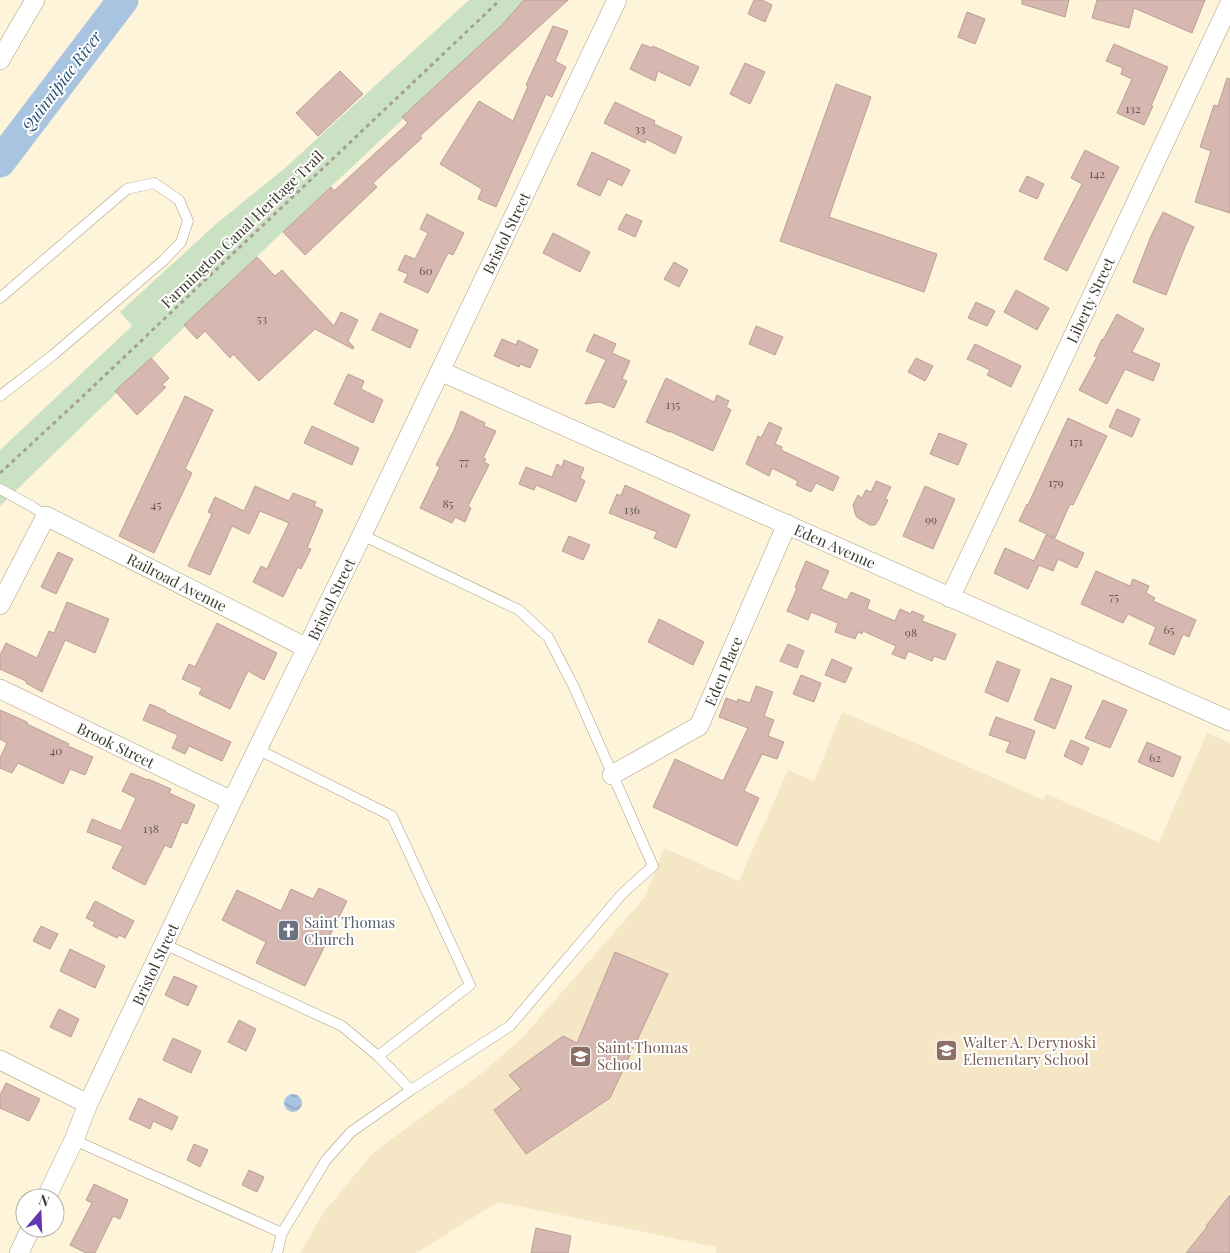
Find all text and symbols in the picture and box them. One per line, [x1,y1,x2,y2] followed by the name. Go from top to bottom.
[16,26,106,136] water label: Quinnipiac River
[1125,100,1141,116] house number: 132
[635,120,645,136] house number: 33
[156,146,328,312] street label: Farmington Canal Heritage Trail
[1089,165,1105,181] house number: 142
[478,188,535,277] street label: Bristol Street
[1061,253,1119,346] street label: Liberty Street
[419,262,433,278] house number: 60
[257,310,267,326] house number: 53
[666,396,680,412] house number: 135
[1069,433,1083,449] house number: 171
[459,453,469,469] house number: 77
[1048,474,1064,490] house number: 179
[442,495,454,511] house number: 85
[151,496,161,512] house number: 45
[624,501,640,517] house number: 136
[925,511,937,527] house number: 99
[791,519,879,573] street label: Eden Avenue
[124,548,230,616] street label: Railroad Avenue
[303,554,360,643] street label: Bristol Street
[1109,588,1119,604] house number: 75
[1163,621,1175,637] house number: 65
[905,624,917,640] house number: 98
[699,633,747,709] street label: Eden Place
[74,718,159,773] street label: Brook Street
[49,742,63,758] house number: 40
[1149,749,1161,765] house number: 62
[143,820,159,836] house number: 138
[304,912,395,949] place label: Saint Thomas Church
[127,919,183,1008] street label: Bristol Street
[276,919,300,943] church icon: Saint Thomas Church
[962,1032,1097,1069] place label: Walter A. Derynoski Elementary School
[597,1037,688,1074] place label: Saint Thomas School
[935,1039,959,1063] school or university icon: Walter A. Derynoski Elementary School
[569,1044,593,1068] school or university icon: Saint Thomas School
[15,1188,65,1238] north arrow
[37,1190,52,1211] text: N

